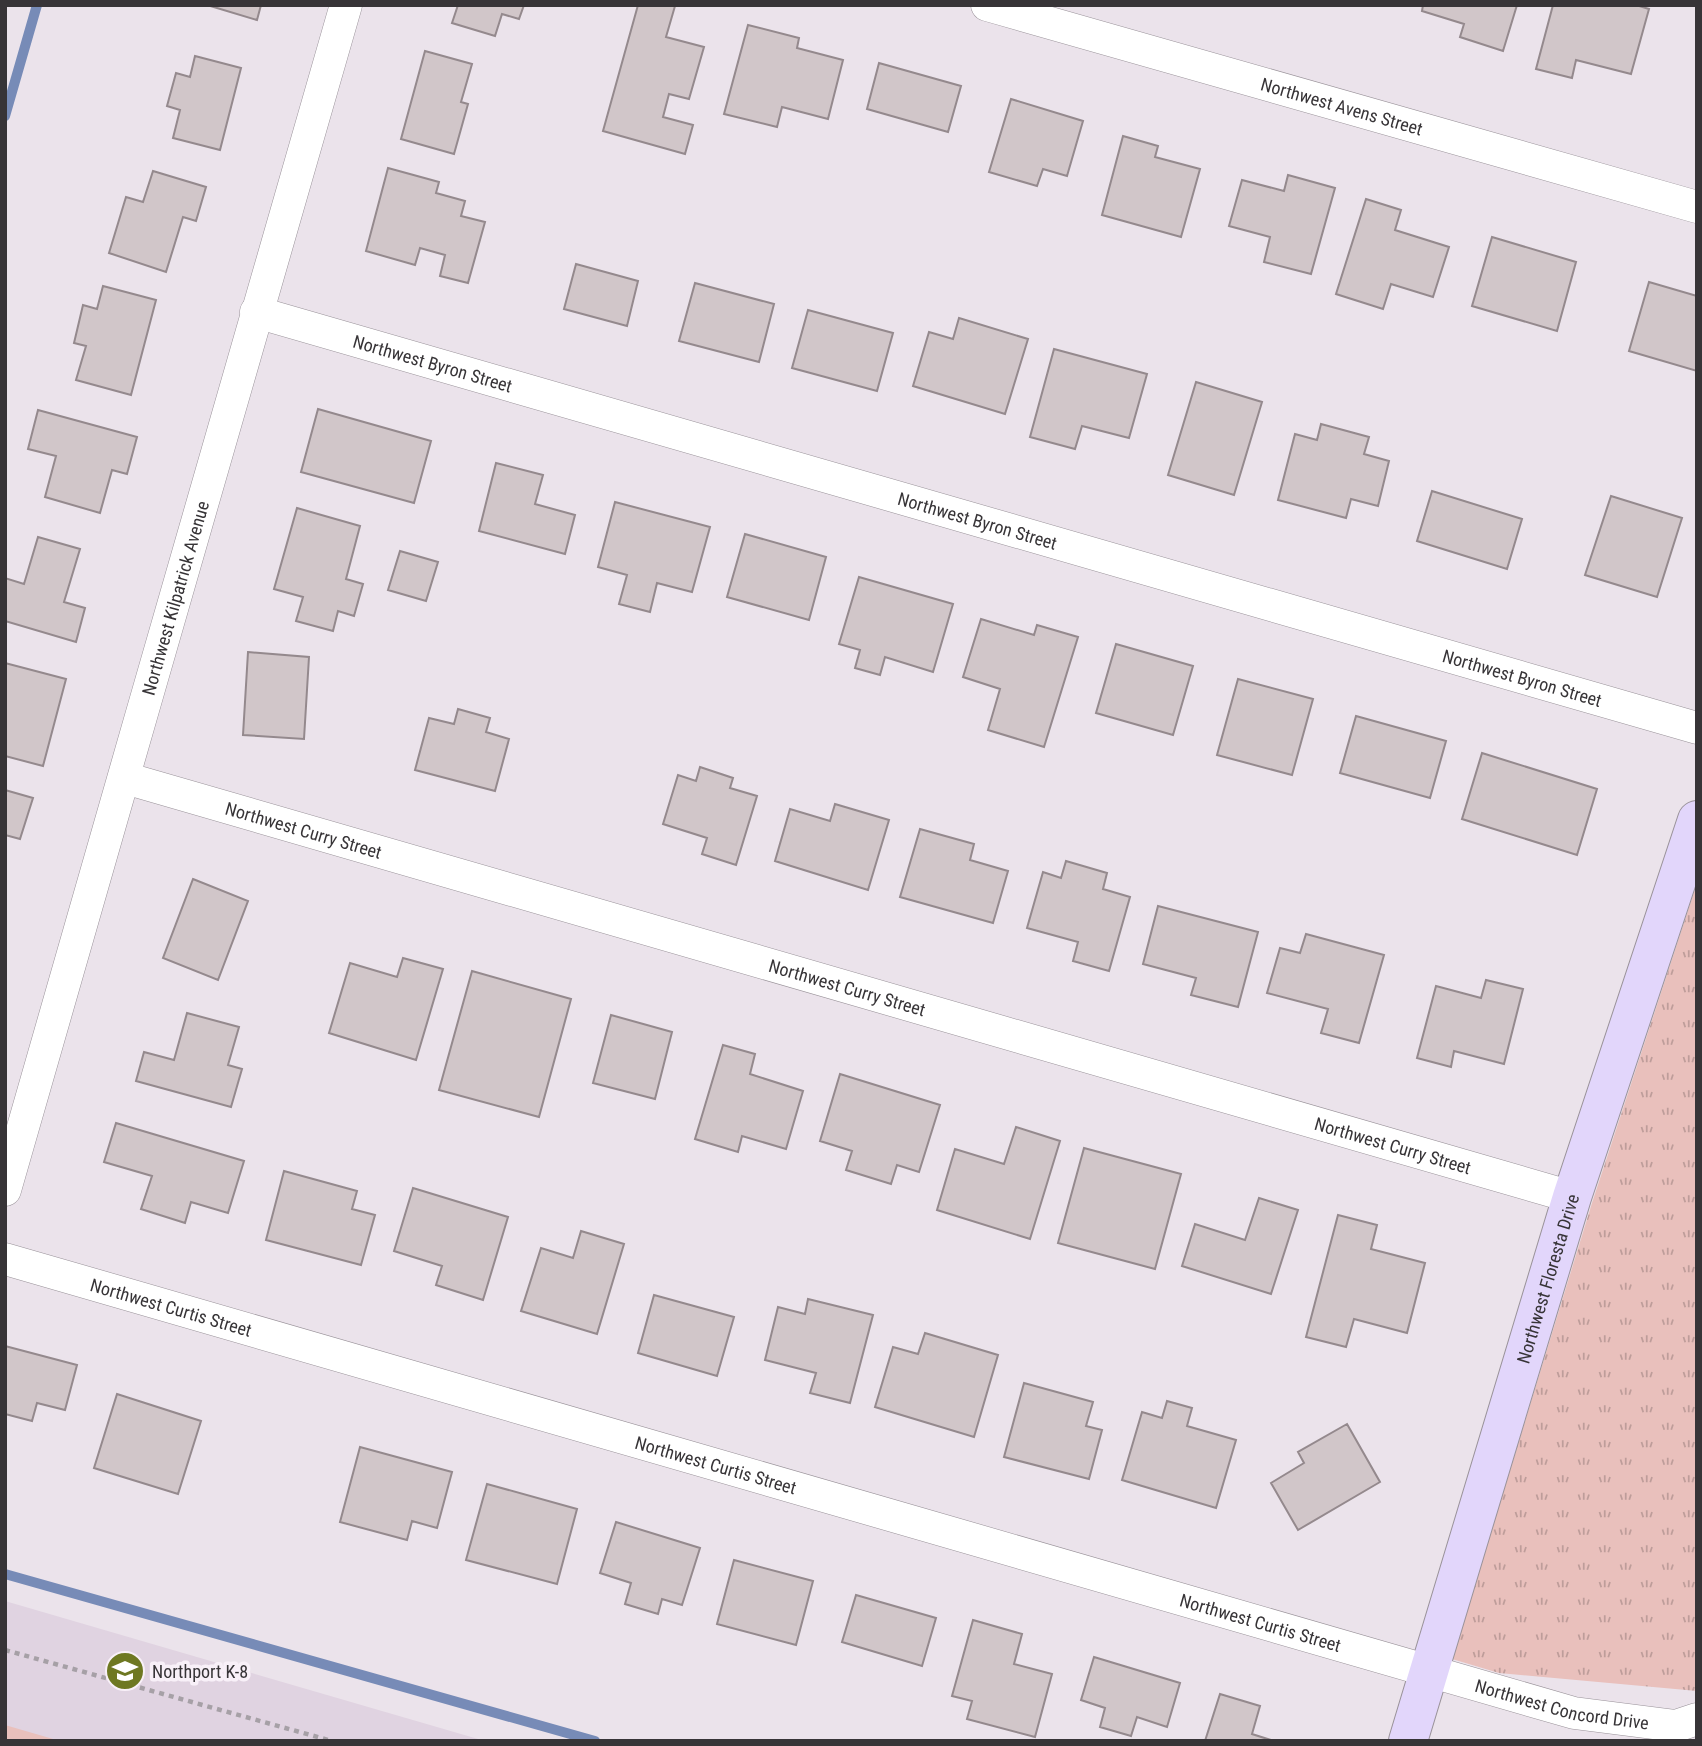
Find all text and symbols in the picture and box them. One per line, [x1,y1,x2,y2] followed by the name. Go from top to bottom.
[1259,73,1425,139] street label: Northwest Avens Street
[351,330,515,396] street label: Northwest Byron Street
[895,487,1060,553] street label: Northwest Byron Street
[137,498,213,697] street label: Northwest Kilpatrick Avenue
[1440,645,1604,710] street label: Northwest Byron Street
[223,797,384,862] street label: Northwest Curry Street
[767,955,928,1020] street label: Northwest Curry Street
[1312,1113,1474,1178] street label: Northwest Curry Street
[1512,1191,1583,1366] street label: Northwest Floresta Drive
[88,1274,254,1340] street label: Northwest Curtis Street
[633,1431,799,1498] street label: Northwest Curtis Street
[1177,1589,1344,1656] street label: Northwest Curtis Street
[104,1650,146,1692] school or university icon: Northport K-8
[152,1661,248,1682] place label: Northport K-8
[1473,1675,1650,1733] street label: Northwest Concord Drive

